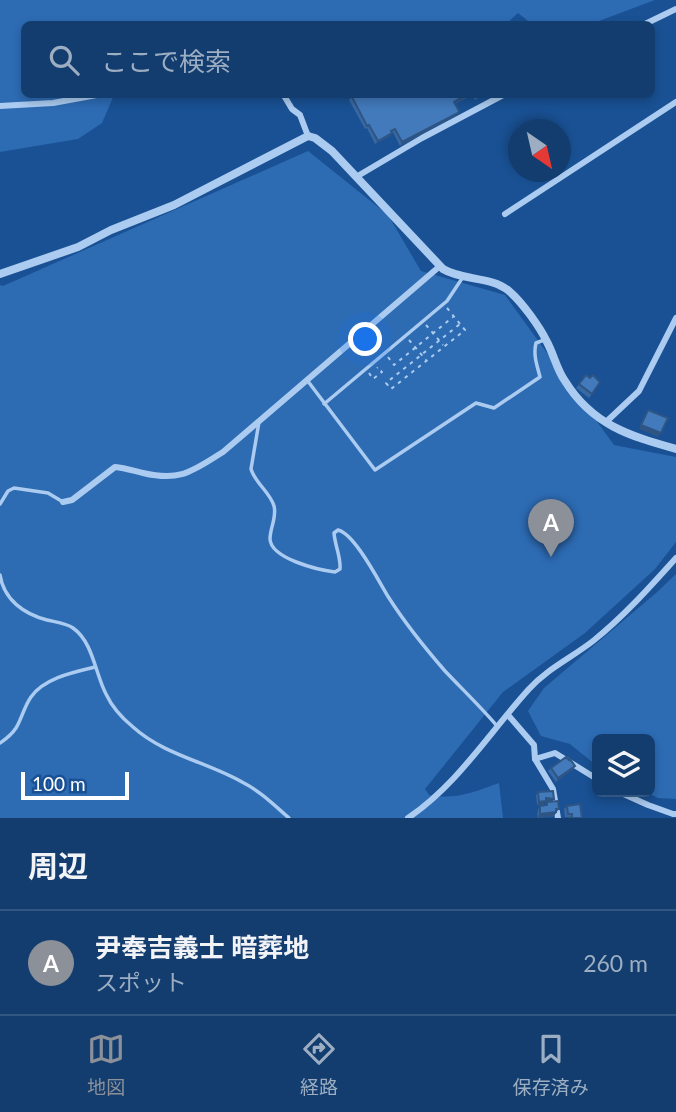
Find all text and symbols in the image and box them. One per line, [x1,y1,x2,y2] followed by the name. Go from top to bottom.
[21,21,655,98] search box
[45,41,83,79] icon: search
[101,45,231,77] text: ここで検索
[508,119,571,182] north arrow
[348,322,382,356] your location
[528,499,574,557] pin: A
[592,734,655,797] map controls
[592,734,655,797] button: layers
[21,769,130,801] scale bar
[32,772,86,795] text: 100 m
[28,847,88,883] text: 周辺
[95,931,309,963] text: 尹奉吉義士 暗葬地
[43,949,59,977] text: A
[583,949,648,977] text: 260 m
[95,968,187,996] text: スポット
[87,1030,125,1099] tab: 地図
[300,1030,338,1099] tab: 経路
[513,1030,589,1099] tab: 保存済み

